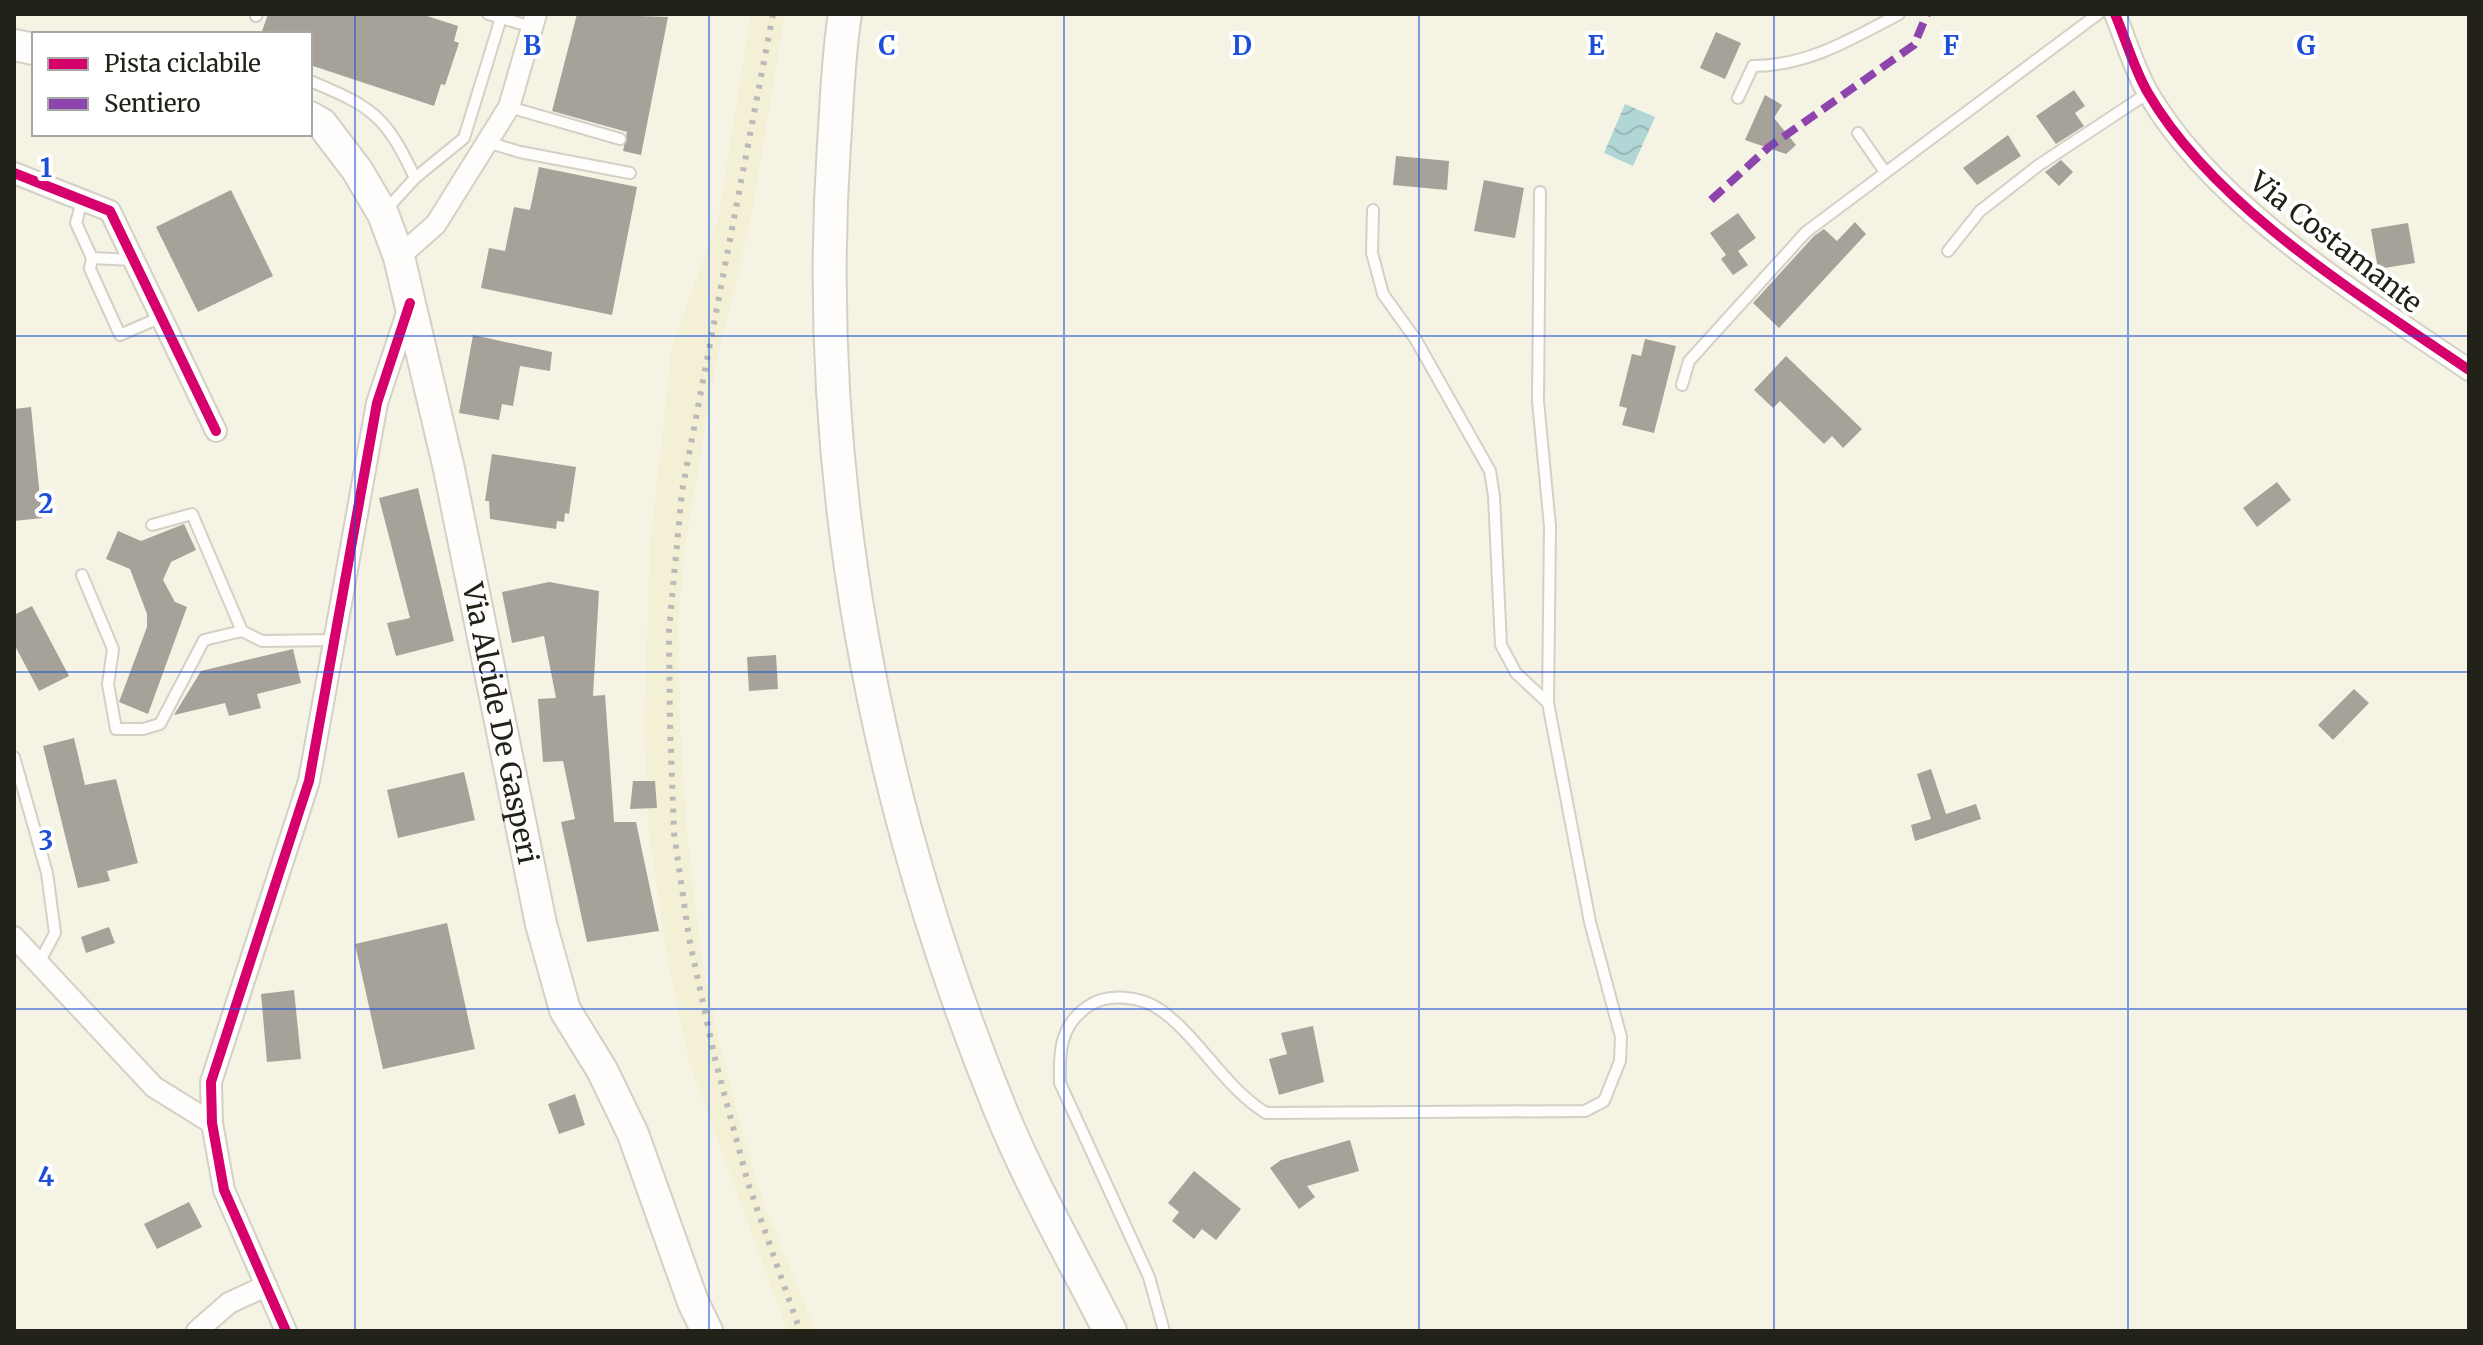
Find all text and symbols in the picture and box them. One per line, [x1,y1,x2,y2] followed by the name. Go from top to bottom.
[523,29,541,62] text: B
[878,29,896,62] text: C
[1232,29,1252,62] text: D
[1588,29,1605,62] text: E
[1943,29,1959,62] text: F
[2297,29,2316,62] text: G
[32,32,312,136] legend
[104,48,261,79] text: Pista ciclabile
[104,88,201,119] text: Sentiero
[40,151,52,184] text: 1
[2242,163,2430,321] street label: Via Costamante
[38,487,54,520] text: 2
[454,579,546,867] street label: Via Alcide De Gasperi
[39,824,53,857] text: 3
[38,1160,55,1193] text: 4

